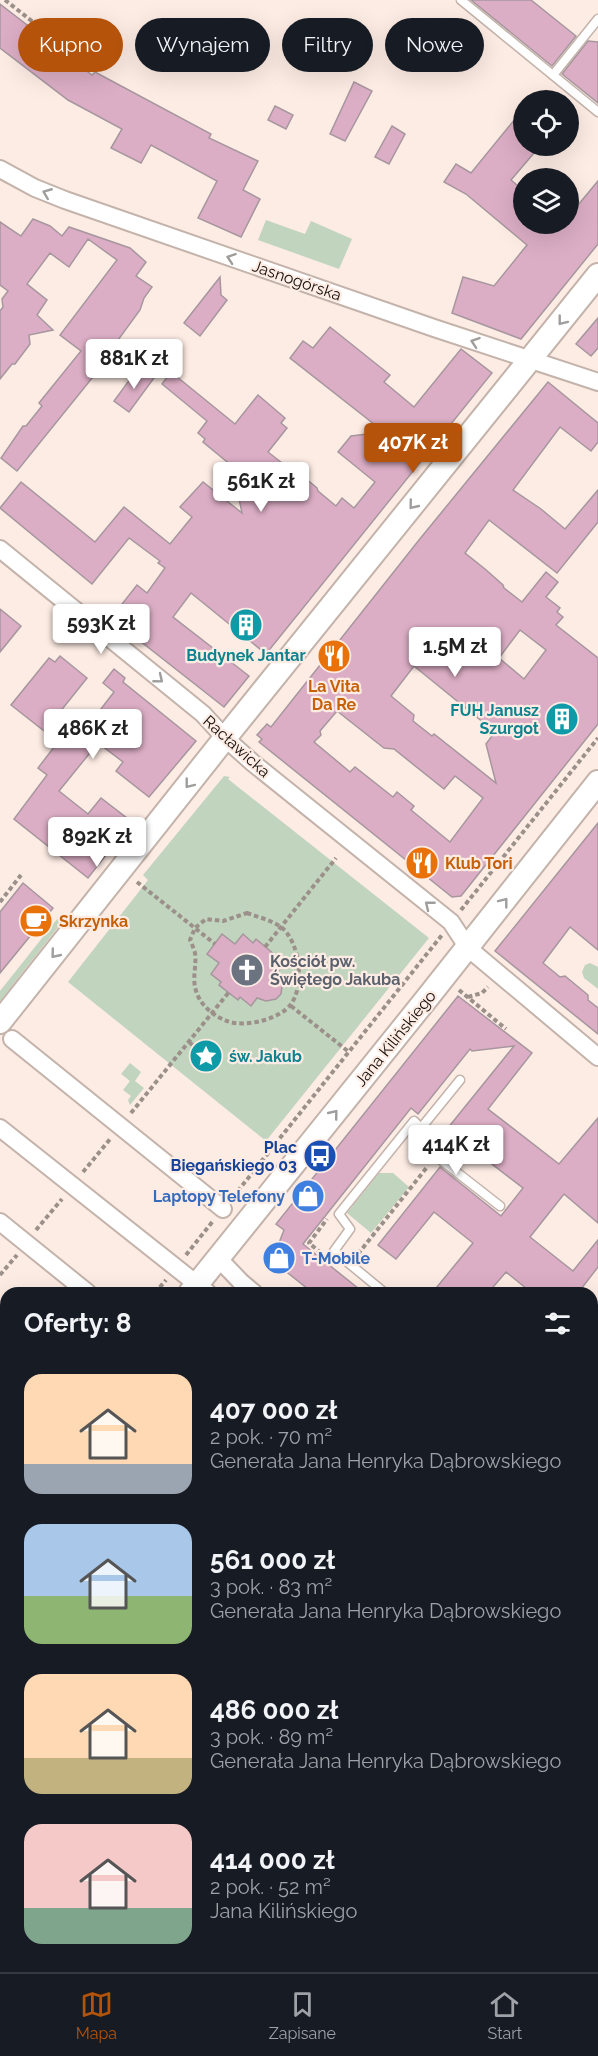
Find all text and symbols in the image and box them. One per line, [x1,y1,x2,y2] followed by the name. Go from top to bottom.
[18,18,123,72] chip: Kupno
[135,18,270,72] chip: Wynajem
[282,18,373,72] chip: Filtry
[385,18,484,72] chip: Nowe
[513,90,579,234] map controls
[513,90,579,156] button: locate
[513,168,579,234] button: layers
[43,188,54,200] one-way arrow
[226,252,237,265] one-way arrow
[250,256,344,305] street label: Jasnogórska
[558,314,569,325] one-way arrow
[470,337,481,349] one-way arrow
[79,339,189,390] pin: 881K zł
[100,346,168,370] text: 881K zł
[358,423,468,474] pin: 407K zł
[378,430,448,454] text: 407K zł
[206,462,316,513] pin: 561K zł
[227,469,295,493] text: 561K zł
[410,499,421,510] one-way arrow
[46,604,156,655] pin: 593K zł
[228,607,264,643] building icon: Budynek Jantar
[67,611,135,635] text: 593K zł
[400,627,510,678] pin: 1.5M zł
[423,634,487,658] text: 1.5M zł
[316,638,352,674] restaurant icon: La Vita Da Re
[186,646,306,665] place label: Budynek Jantar
[152,672,163,683] one-way arrow
[308,677,360,714] place label: La Vita Da Re
[450,701,539,738] place label: FUH Janusz Szurgot
[544,701,580,737] building icon: FUH Janusz Szurgot
[38,709,148,760] pin: 486K zł
[199,711,274,781] street label: Racławicka
[58,716,128,740] text: 486K zł
[185,777,196,788] one-way arrow
[42,817,152,868] pin: 892K zł
[62,824,132,848] text: 892K zł
[404,845,440,881] restaurant icon: Klub Tori
[445,854,512,873] place label: Klub Tori
[496,897,507,908] one-way arrow
[425,901,436,912] one-way arrow
[18,903,54,939] cafe icon: Skrzynka
[59,912,128,931] place label: Skrzynka
[51,947,62,958] one-way arrow
[229,952,265,988] church icon: Kościół pw. Świętego Jakuba
[270,952,400,989] place label: Kościół pw. Świętego Jakuba
[351,987,440,1090] street label: Jana Kilińskiego
[188,1038,224,1074] place icon: św. Jakub
[229,1047,302,1066] place label: św. Jakub
[327,1110,338,1121] one-way arrow
[401,1125,511,1176] pin: 414K zł
[422,1132,490,1156] text: 414K zł
[171,1138,297,1175] place label: Plac Biegańskiego 03
[302,1138,338,1174] bus stop icon: Plac Biegańskiego 03
[290,1178,326,1214] shop icon: Laptopy Telefony
[153,1187,285,1206] place label: Laptopy Telefony
[261,1240,297,1276] shop icon: T-Mobile
[302,1249,370,1268] place label: T-Mobile
[541,1307,574,1340] icon: filters
[24,1308,131,1338] text: Oferty: 8
[210,1395,338,1425] text: 407 000 zł
[72,1398,144,1470] icon: home
[210,1425,332,1449] text: 2 pok. · 70 m²
[210,1449,561,1473] text: Generała Jana Henryka Dąbrowskiego
[210,1545,335,1575] text: 561 000 zł
[72,1548,144,1620] icon: home
[210,1575,332,1599] text: 3 pok. · 83 m²
[210,1599,561,1623] text: Generała Jana Henryka Dąbrowskiego
[210,1695,338,1725] text: 486 000 zł
[72,1698,144,1770] icon: home
[210,1725,333,1749] text: 3 pok. · 89 m²
[210,1749,561,1773] text: Generała Jana Henryka Dąbrowskiego
[210,1845,335,1875] text: 414 000 zł
[72,1848,144,1920] icon: home
[210,1875,331,1899] text: 2 pok. · 52 m²
[210,1899,357,1923] text: Jana Kilińskiego
[76,1988,117,2043] tab: Mapa
[269,1988,336,2043] tab: Zapisane
[488,1988,522,2043] tab: Start

